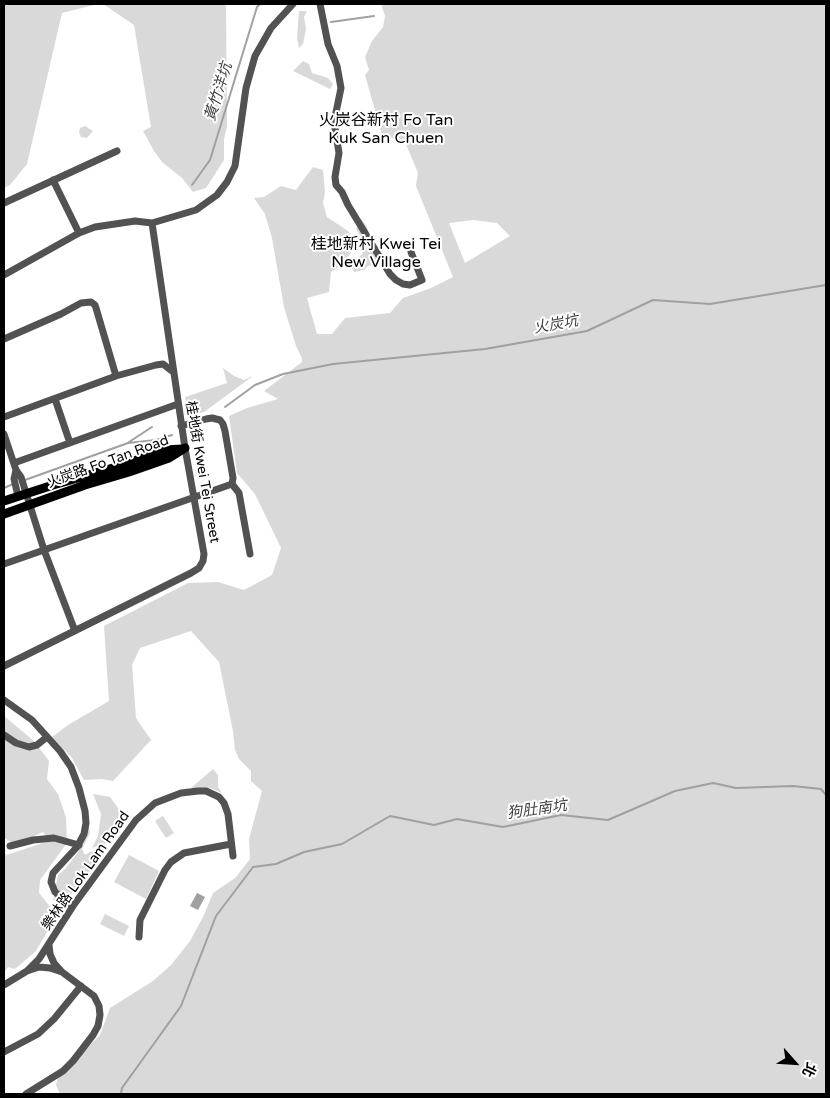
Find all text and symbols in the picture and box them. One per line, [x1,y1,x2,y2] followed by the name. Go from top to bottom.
[202,61,236,123] water label: 黃竹洋坑
[319,111,453,149] district label: 火炭谷新村 Fo Tan Kuk San Chuen
[311,235,441,273] district label: 桂地新村 Kwei Tei New Village
[532,312,580,338] water label: 火炭坑
[181,400,223,544] street label: 桂地街 Kwei Tei Street
[45,432,171,492] street label: 火炭路 Fo Tan Road
[506,797,568,823] water label: 狗肚南坑
[39,808,133,934] street label: 樂林路 Lok Lam Road
[770,1038,820,1088] north arrow
[798,1060,820,1080] text: 北

